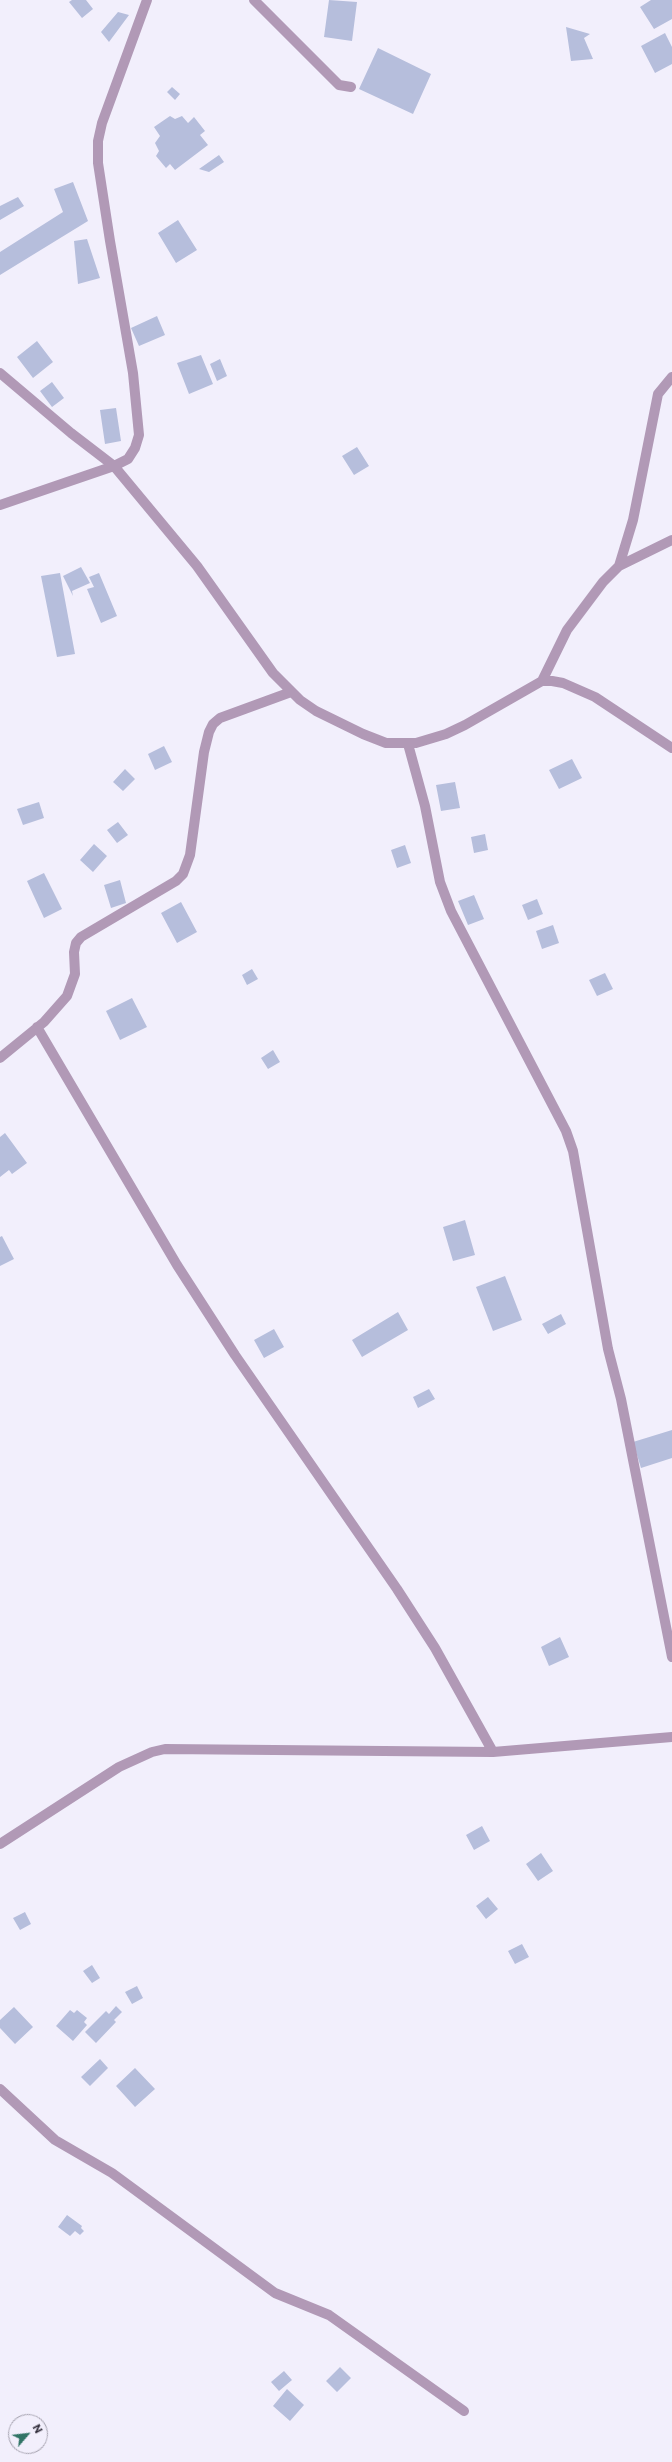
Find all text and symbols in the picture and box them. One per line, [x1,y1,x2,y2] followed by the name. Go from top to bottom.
[8,2414,48,2454] north arrow
[30,2422,46,2435] text: N

